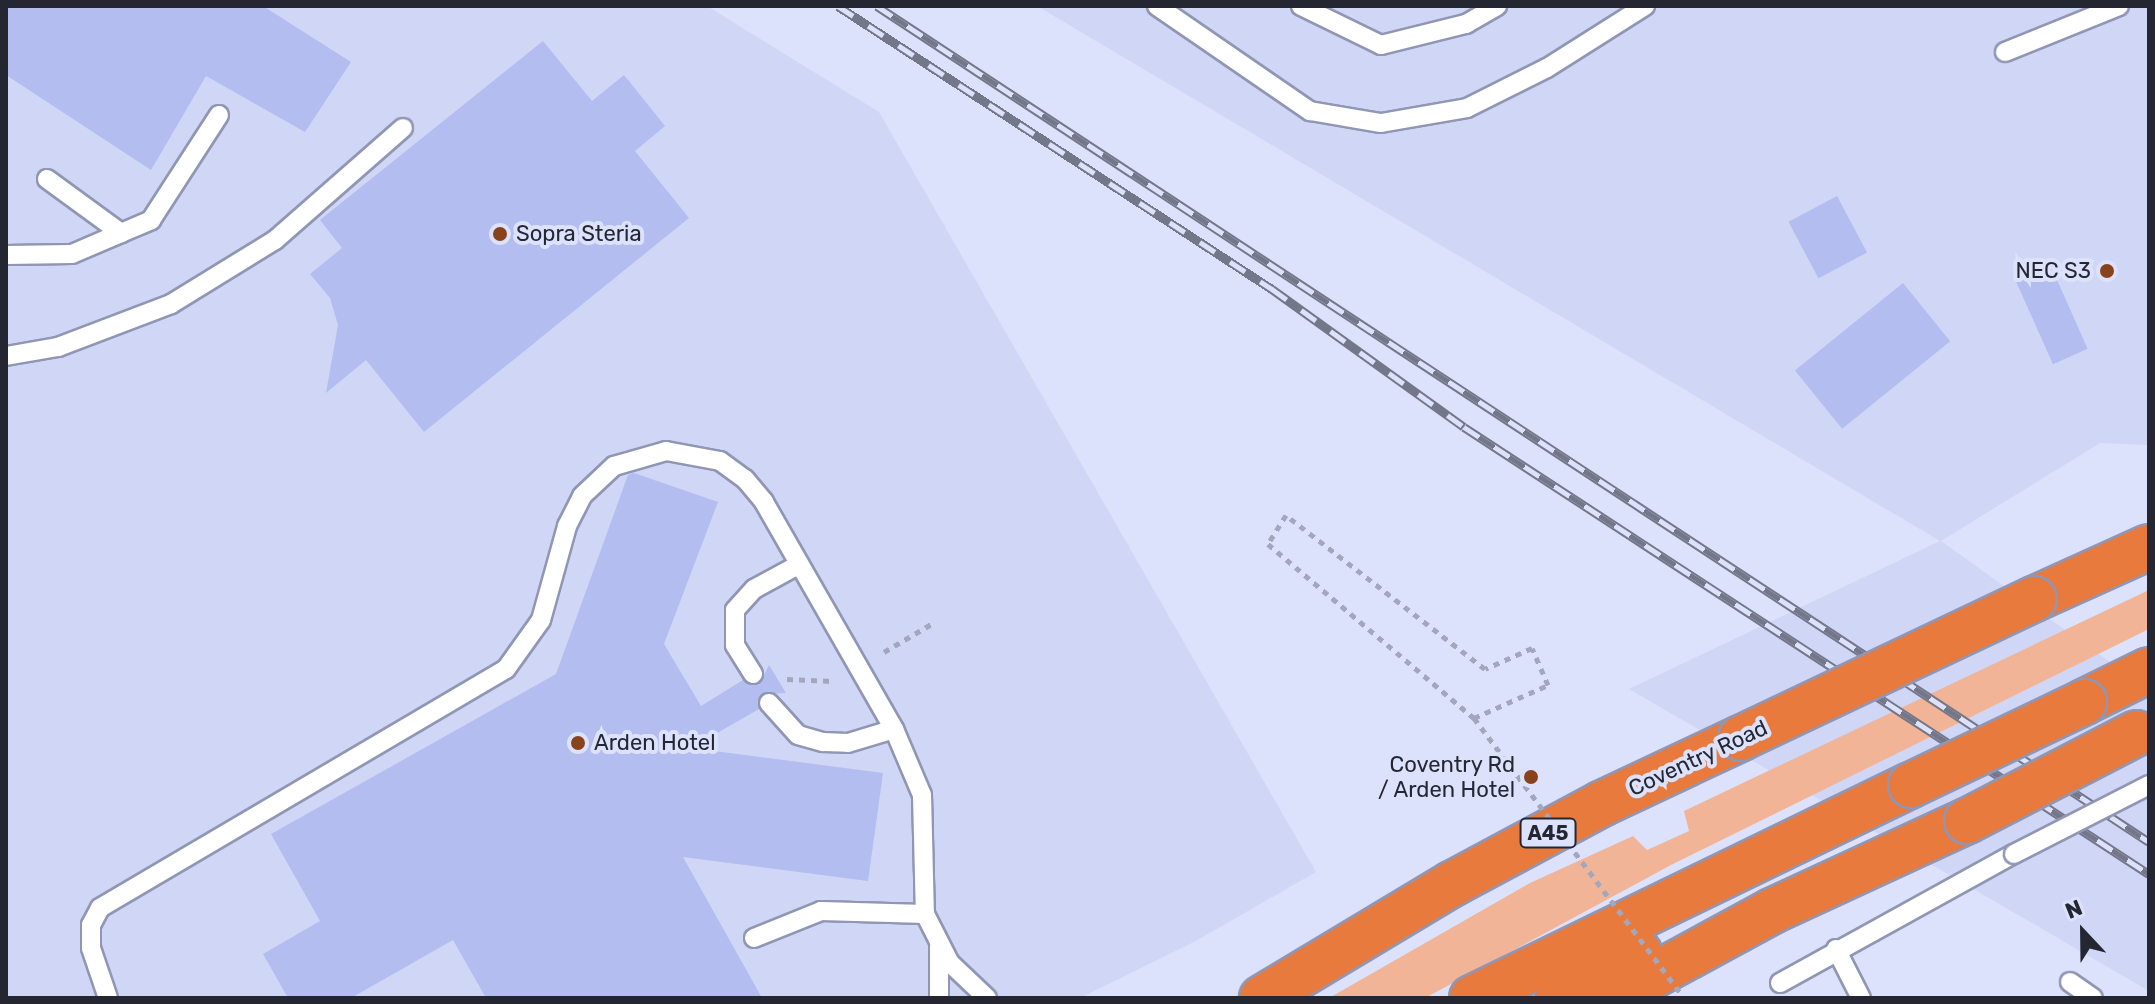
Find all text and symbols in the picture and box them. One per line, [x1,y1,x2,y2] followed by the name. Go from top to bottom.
[516,221,642,247] place label: Sopra Steria
[491,225,509,243] marker: Sopra Steria
[2016,258,2091,284] place label: NEC S3
[2098,262,2116,280] marker: NEC S3
[1624,714,1772,802] street label: Coventry Road
[594,730,715,756] place label: Arden Hotel
[569,734,587,752] marker: Arden Hotel
[1378,751,1515,802] place label: Coventry Rd / Arden Hotel
[1522,768,1540,786] marker: Coventry Rd / Arden Hotel
[1518,817,1578,849] road number: A45
[2043,892,2123,972] north arrow
[2061,894,2086,925] text: N

